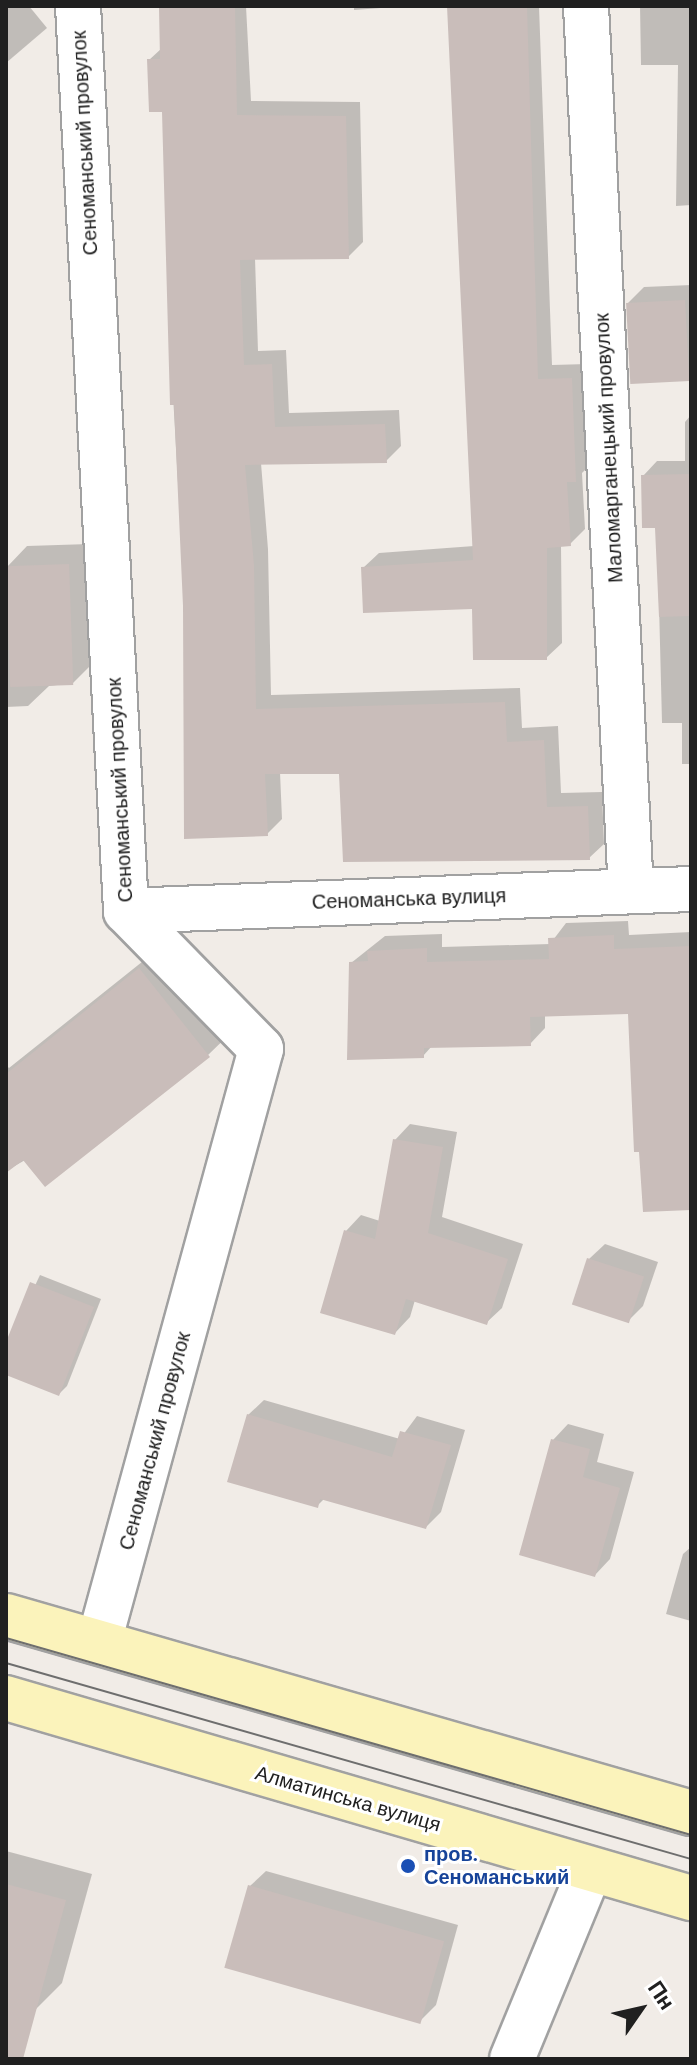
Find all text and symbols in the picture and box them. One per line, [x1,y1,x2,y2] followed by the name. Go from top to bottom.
[67,30,103,256] street label: Сеноманський провулок
[590,313,628,583] street label: Маломарганецький провулок
[102,677,138,903] street label: Сеноманський провулок
[311,884,507,914] street label: Сеноманська вулиця
[114,1329,196,1553] street label: Сеноманський провулок
[253,1761,443,1837] street label: Алматинська вулиця
[424,1842,569,1889] place label: пров. Сеноманський
[399,1857,417,1875] marker: пров. Сеноманський
[601,1969,681,2049] north arrow
[641,1975,681,2015] text: Пн

